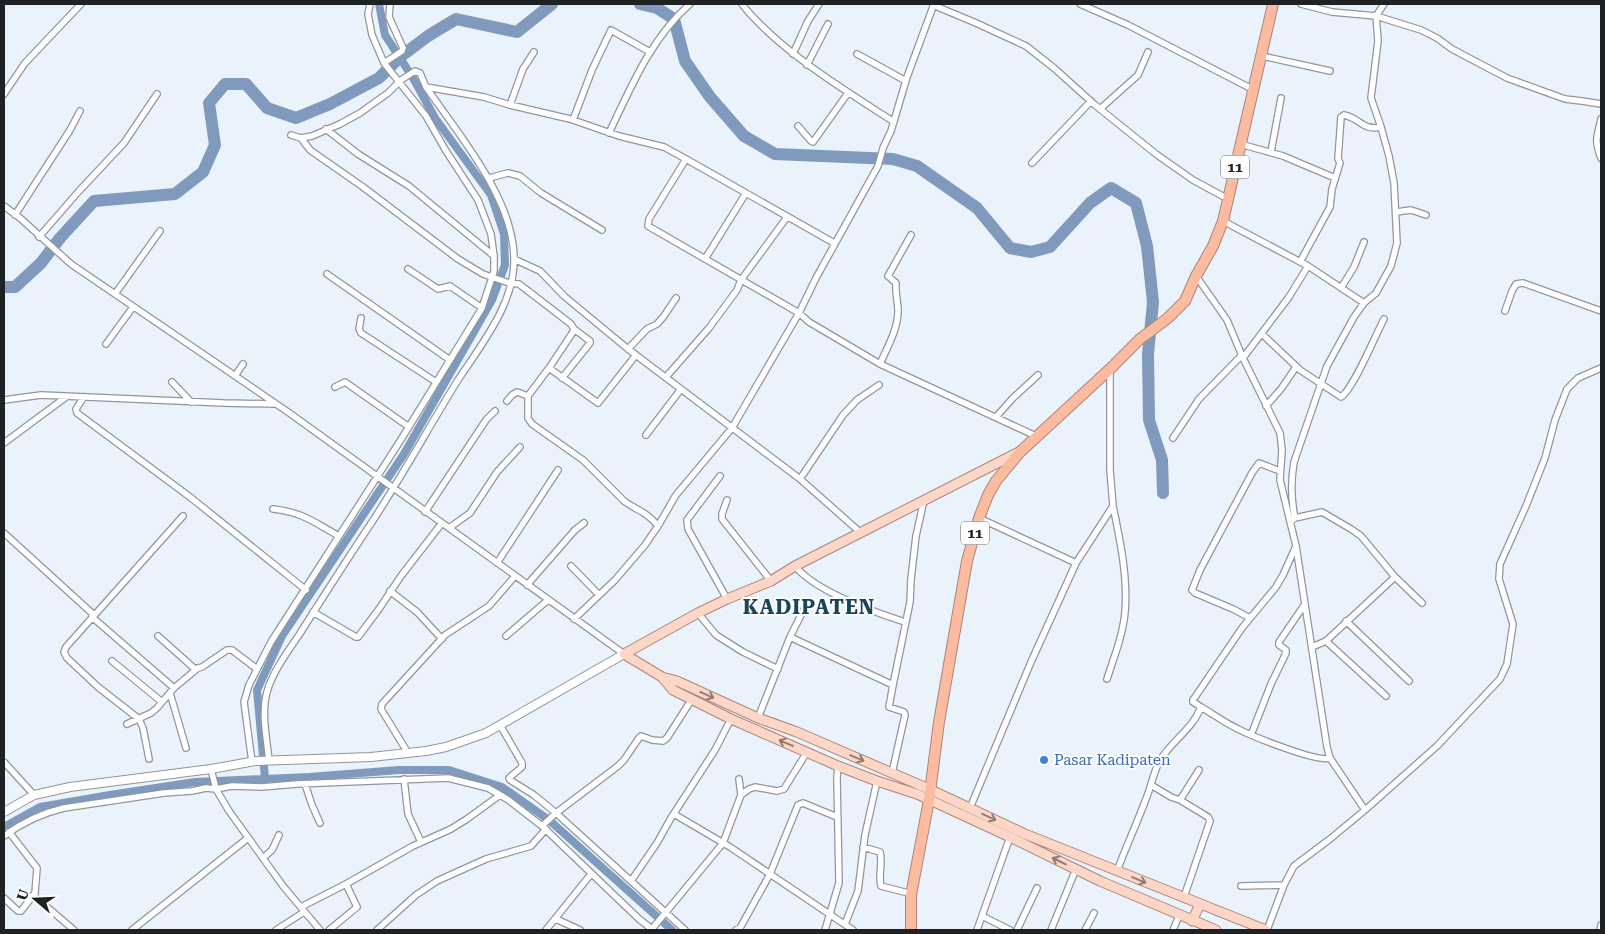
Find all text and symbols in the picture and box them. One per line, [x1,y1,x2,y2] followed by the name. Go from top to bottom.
[1221,156,1249,178] road number: 11
[961,522,989,544] road number: 11
[743,595,875,619] district label: KADIPATEN
[699,691,714,700] one-way arrow
[779,738,794,748] one-way arrow
[1054,751,1171,769] place label: Pasar Kadipaten
[849,753,864,763] one-way arrow
[1038,754,1050,766] marker: Pasar Kadipaten
[981,813,996,822] one-way arrow
[1052,856,1067,865] one-way arrow
[10,874,60,924] north arrow
[1131,875,1146,885] one-way arrow
[13,887,32,902] text: U

